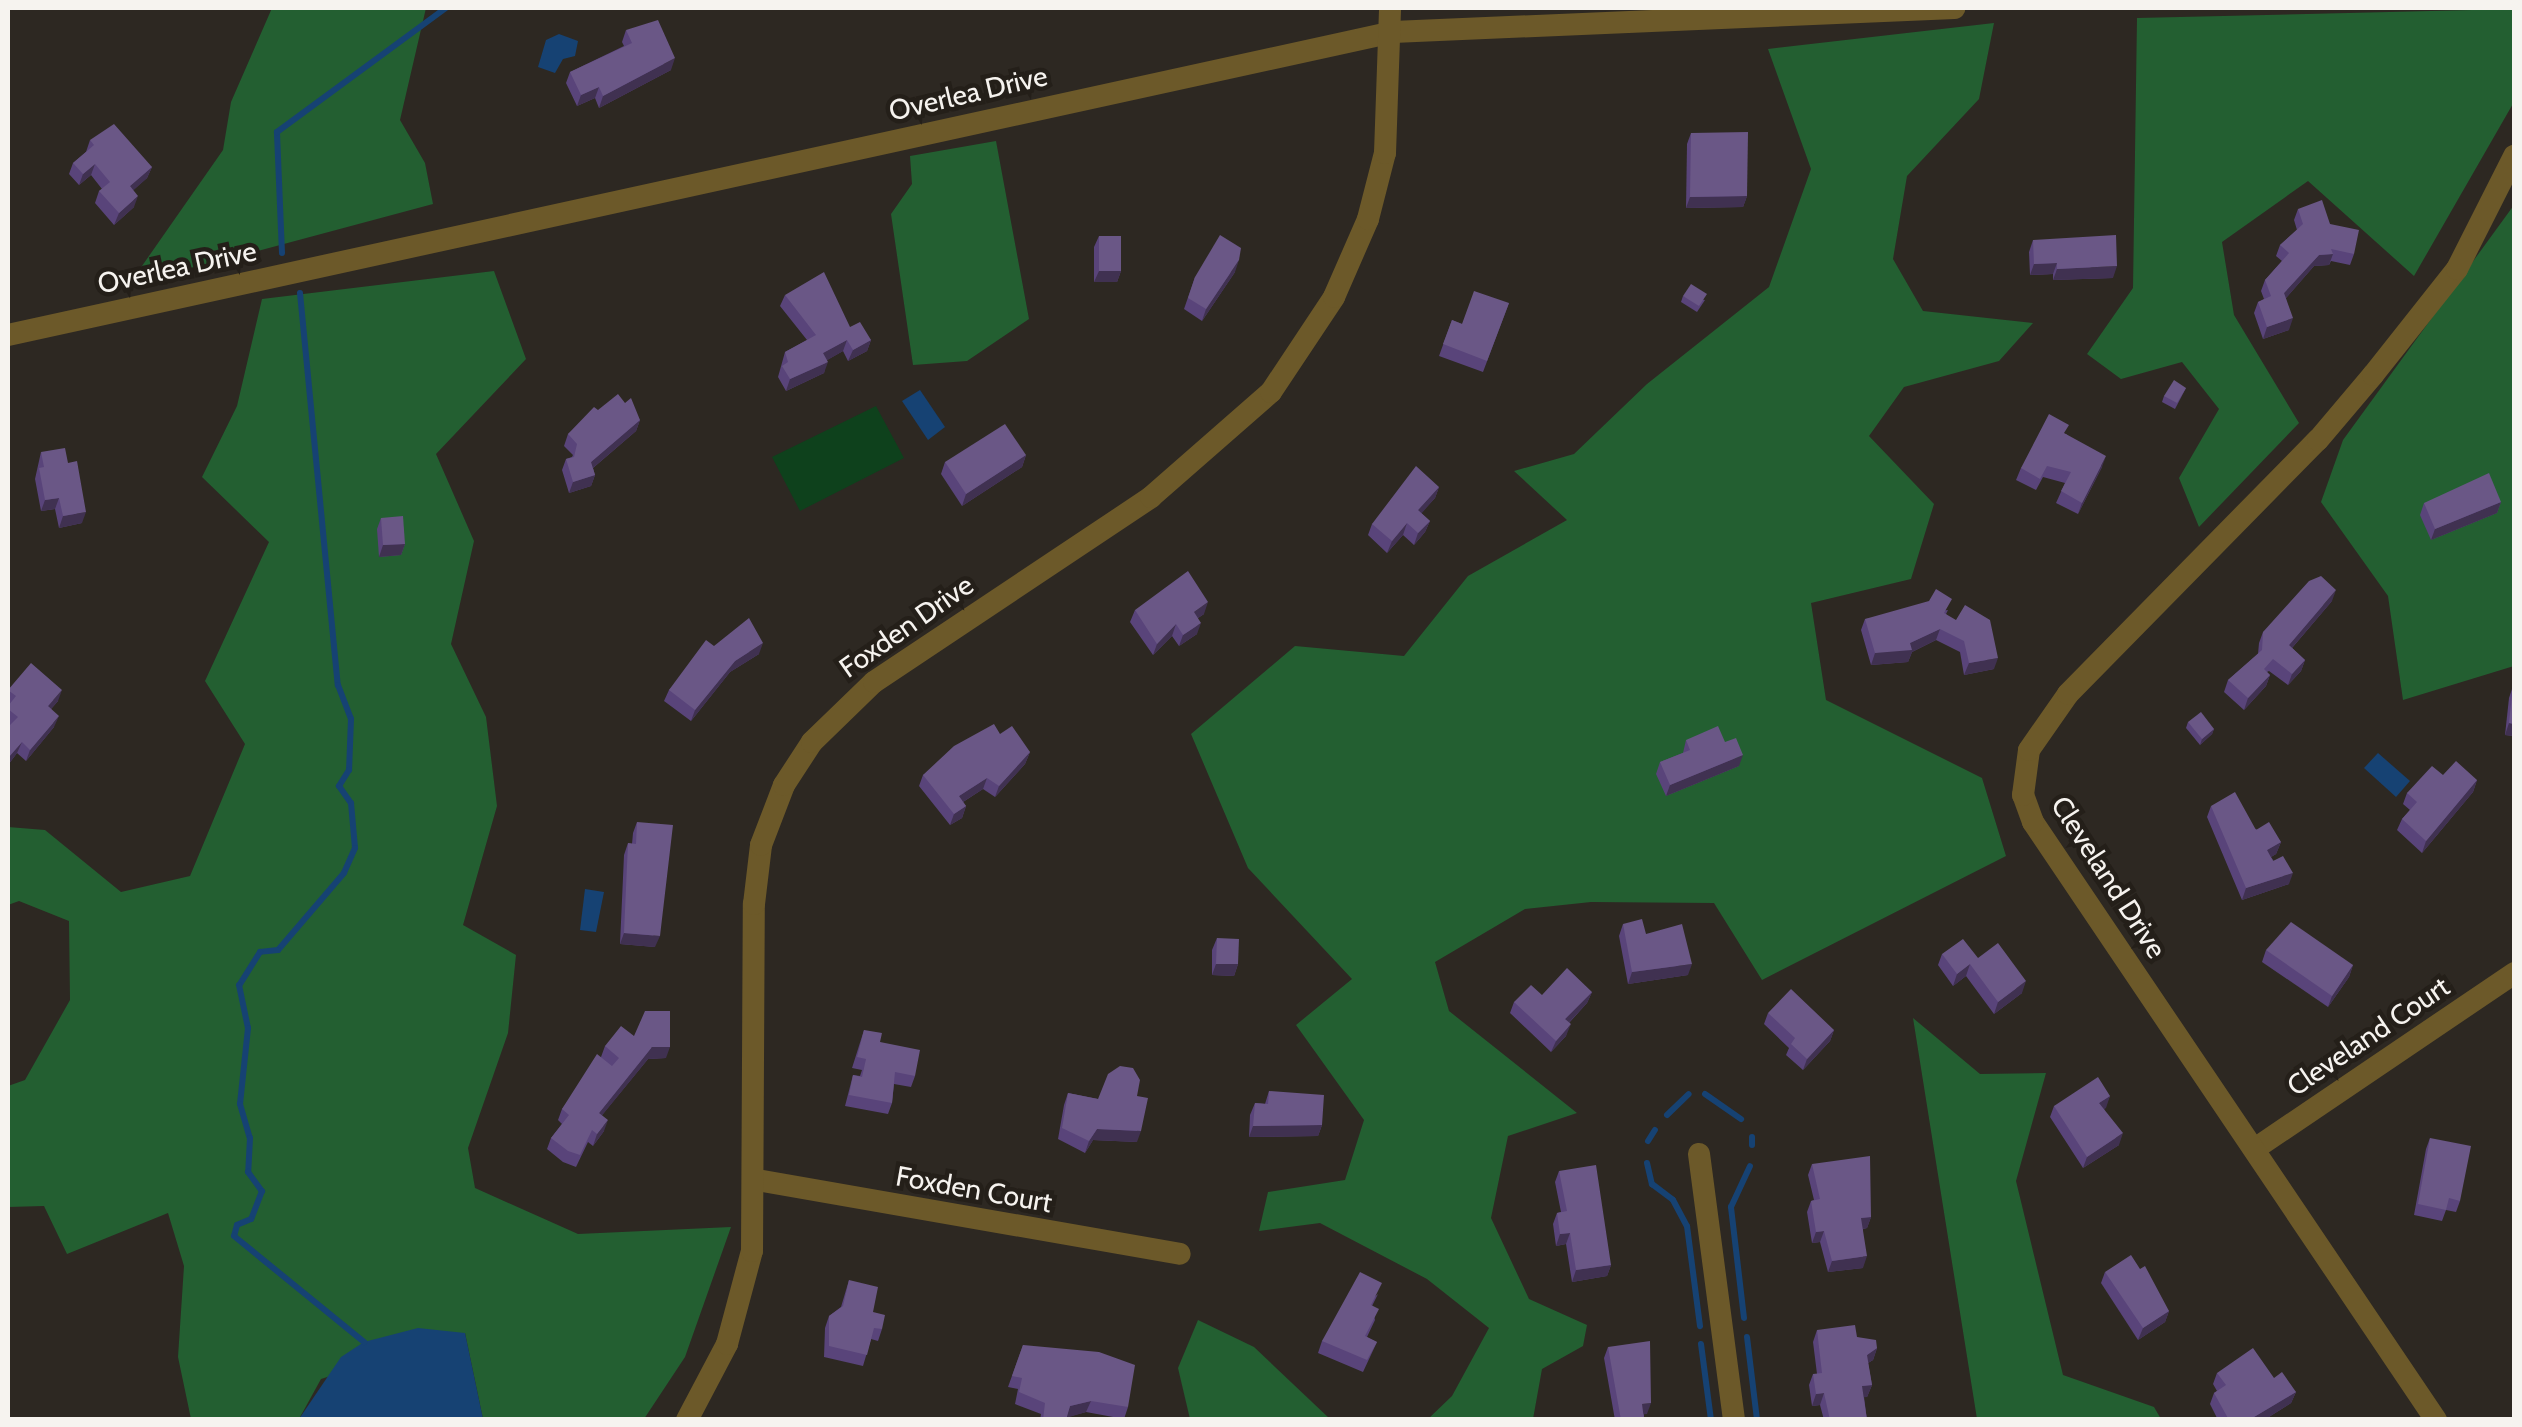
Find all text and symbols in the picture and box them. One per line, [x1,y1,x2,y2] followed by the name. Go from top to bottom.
[885,58,1051,128] street label: Overlea Drive
[94,234,260,300] street label: Overlea Drive
[833,568,979,684] street label: Foxden Drive
[2044,790,2174,964] street label: Cleveland Drive
[2280,969,2456,1103] street label: Cleveland Court
[893,1159,1055,1219] street label: Foxden Court

